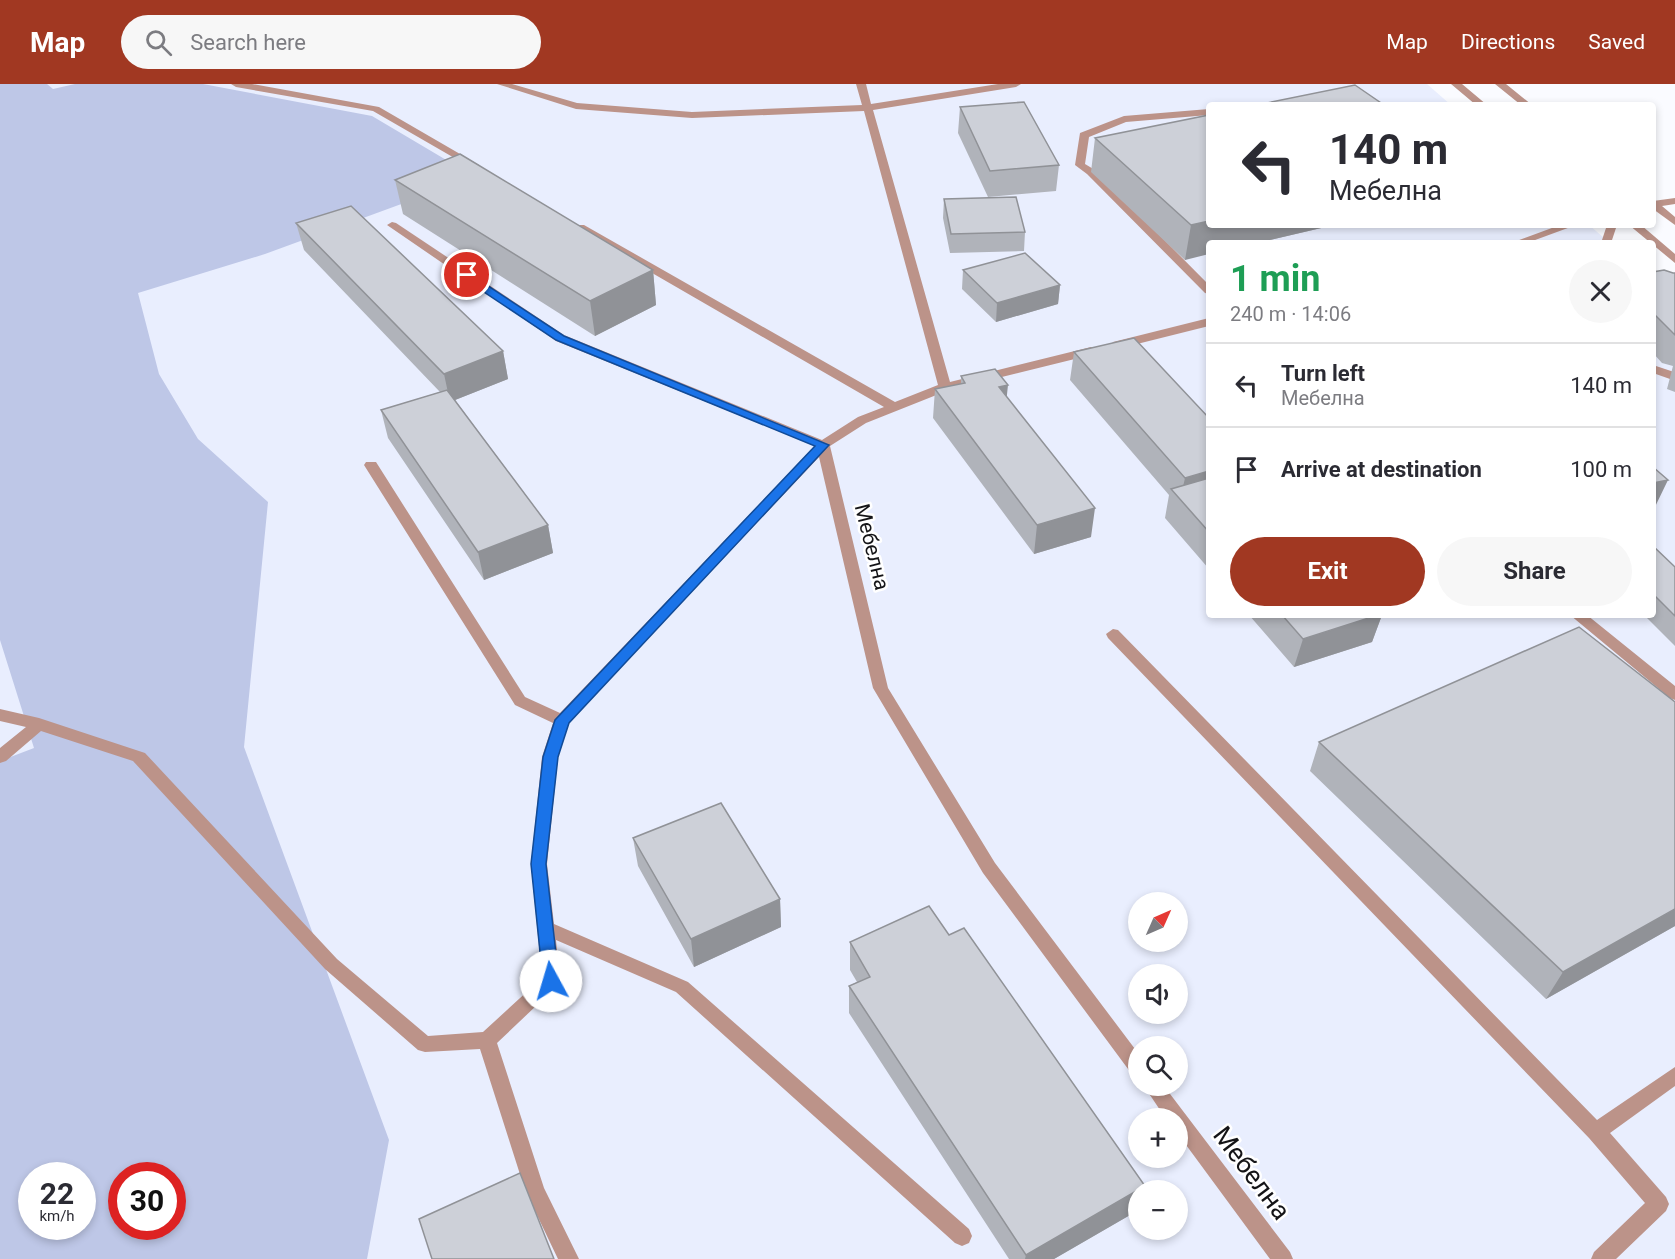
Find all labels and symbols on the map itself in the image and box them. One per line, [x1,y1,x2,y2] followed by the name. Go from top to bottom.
[441,249,492,300] pin
[850,501,894,593] street label: Мебелна
[1128,892,1188,952] north arrow
[519,949,583,1013] position arrow
[1207,1121,1297,1225] street label: Мебелна
[108,1162,186,1240] speed limit sign: 30

